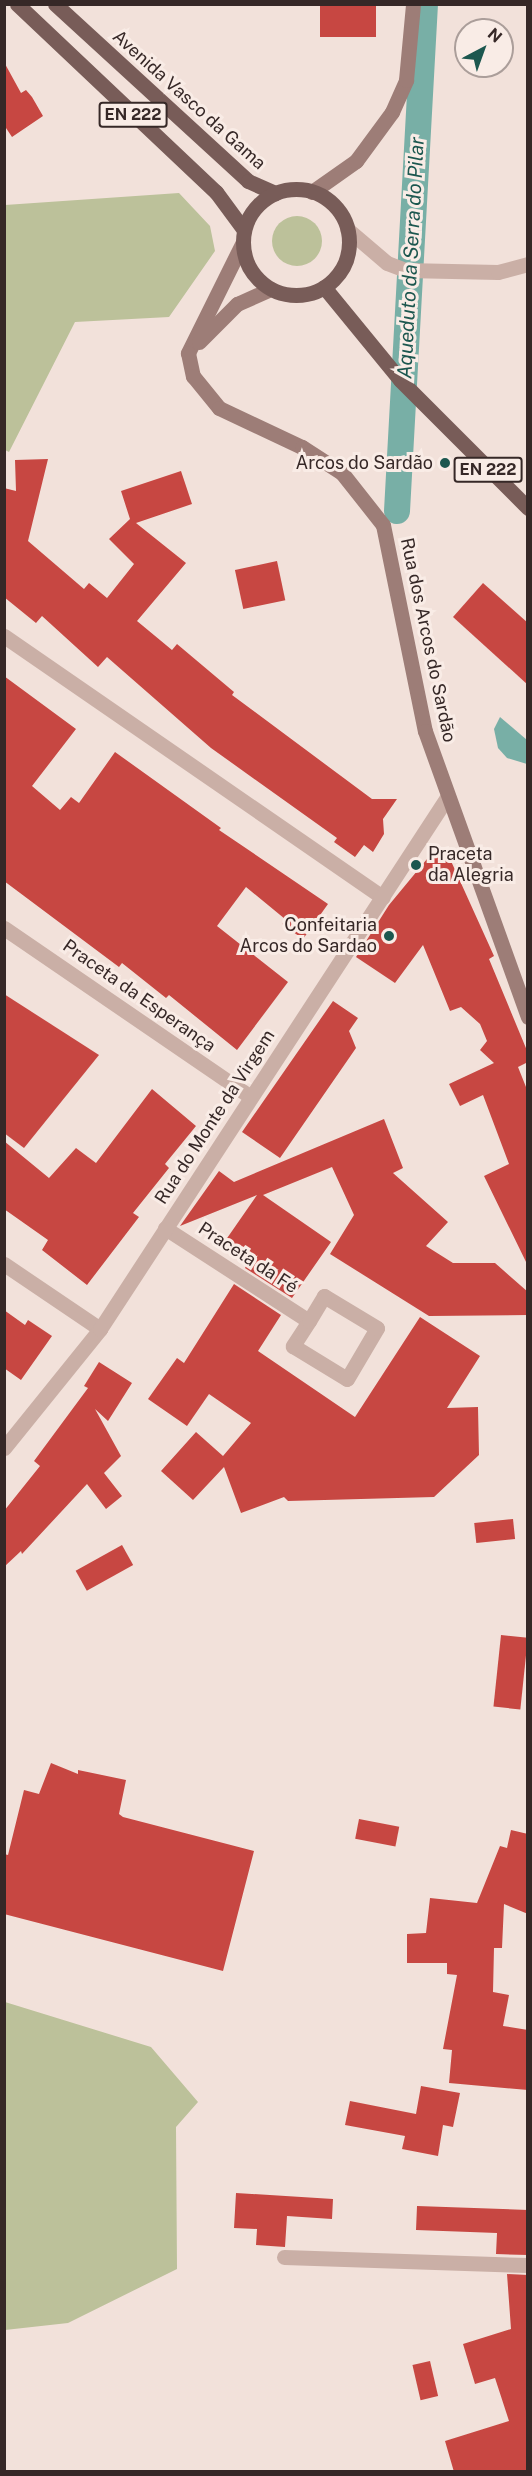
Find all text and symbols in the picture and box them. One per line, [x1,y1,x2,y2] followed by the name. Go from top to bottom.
[454,18,514,78] north arrow
[484,24,506,47] text: N
[108,25,270,175] street label: Avenida Vasco da Gama
[98,102,168,128] road number: EN 222
[393,136,429,380] water label: Aqueduto da Serra do Pilar
[295,452,433,474] place label: Arcos do Sardão
[438,456,452,470] marker: Arcos do Sardão
[454,457,522,483] road number: EN 222
[396,535,460,745] street label: Rua dos Arcos do Sardão
[428,844,514,886] place label: Praceta da Alegria
[409,858,423,872] marker: Praceta da Alegria
[239,915,377,958] place label: Confeitaria Arcos do Sardao
[382,929,396,943] marker: Confeitaria Arcos do Sardao
[58,935,220,1057] street label: Praceta da Esperança
[150,1025,280,1209] street label: Rua do Monte da Virgem
[194,1218,302,1298] street label: Praceta da Fé

